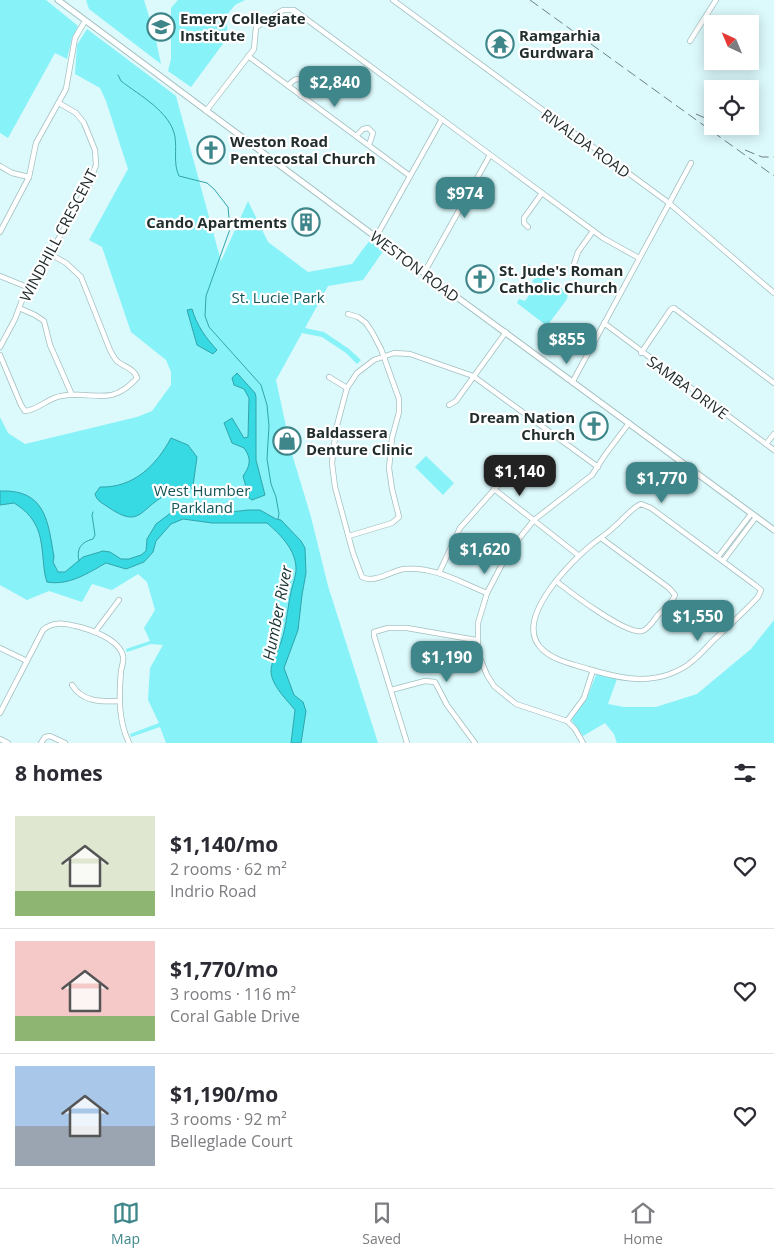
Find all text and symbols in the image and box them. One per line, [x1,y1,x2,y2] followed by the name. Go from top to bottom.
[180,8,306,45] place label: Emery Collegiate Institute
[146,12,176,42] school or university icon: Emery Collegiate Institute
[704,15,759,70] north arrow
[704,15,759,135] map controls
[519,25,601,62] place label: Ramgarhia Gurdwara
[485,29,515,59] temple icon: Ramgarhia Gurdwara
[294,66,376,108] pin: $2,840
[310,71,360,93] text: $2,840
[704,80,759,135] button: locate
[538,104,634,182] street label: RIVALDA ROAD
[230,131,376,168] place label: Weston Road Pentecostal Church
[196,135,226,165] church icon: Weston Road Pentecostal Church
[15,164,102,305] street label: WINDHILL CRESCENT
[435,176,495,219] pin: $974
[447,182,483,204] text: $974
[291,207,321,237] building icon: Cando Apartments
[146,212,287,232] place label: Cando Apartments
[366,226,464,306] street label: WESTON ROAD
[499,260,623,297] place label: St. Jude's Roman Catholic Church
[465,264,495,294] church icon: St. Jude's Roman Catholic Church
[231,287,325,307] park label: St. Lucie Park
[537,322,597,365] pin: $855
[549,328,585,350] text: $855
[643,351,733,423] street label: SAMBA DRIVE
[469,407,575,444] place label: Dream Nation Church
[579,411,609,441] church icon: Dream Nation Church
[306,422,413,459] place label: Baldassera Denture Clinic
[272,426,302,456] shop icon: Baldassera Denture Clinic
[479,454,561,497] pin: $1,140
[495,460,545,482] text: $1,140
[621,462,703,504] pin: $1,770
[637,467,687,489] text: $1,770
[154,480,250,517] park label: West Humber Parkland
[444,532,526,575] pin: $1,620
[460,538,510,560] text: $1,620
[257,563,297,663] water label: Humber River
[657,600,739,642] pin: $1,550
[673,605,723,627] text: $1,550
[406,640,488,683] pin: $1,190
[422,646,472,668] text: $1,190
[15,759,103,787] text: 8 homes
[731,759,759,787] icon: filters
[170,830,278,858] text: $1,140/mo
[55,836,115,896] icon: home
[731,852,759,880] icon: heart
[170,858,287,880] text: 2 rooms · 62 m²
[170,880,257,902] text: Indrio Road
[170,955,278,983] text: $1,770/mo
[55,961,115,1021] icon: home
[731,977,759,1005] icon: heart
[170,983,296,1005] text: 3 rooms · 116 m²
[170,1005,300,1027] text: Coral Gable Drive
[170,1080,278,1108] text: $1,190/mo
[55,1086,115,1146] icon: home
[731,1102,759,1130] icon: heart
[170,1108,287,1130] text: 3 rooms · 92 m²
[170,1130,293,1152] text: Belleglade Court
[111,1199,140,1248] tab: Map
[362,1199,401,1248] tab: Saved
[623,1199,663,1248] tab: Home

